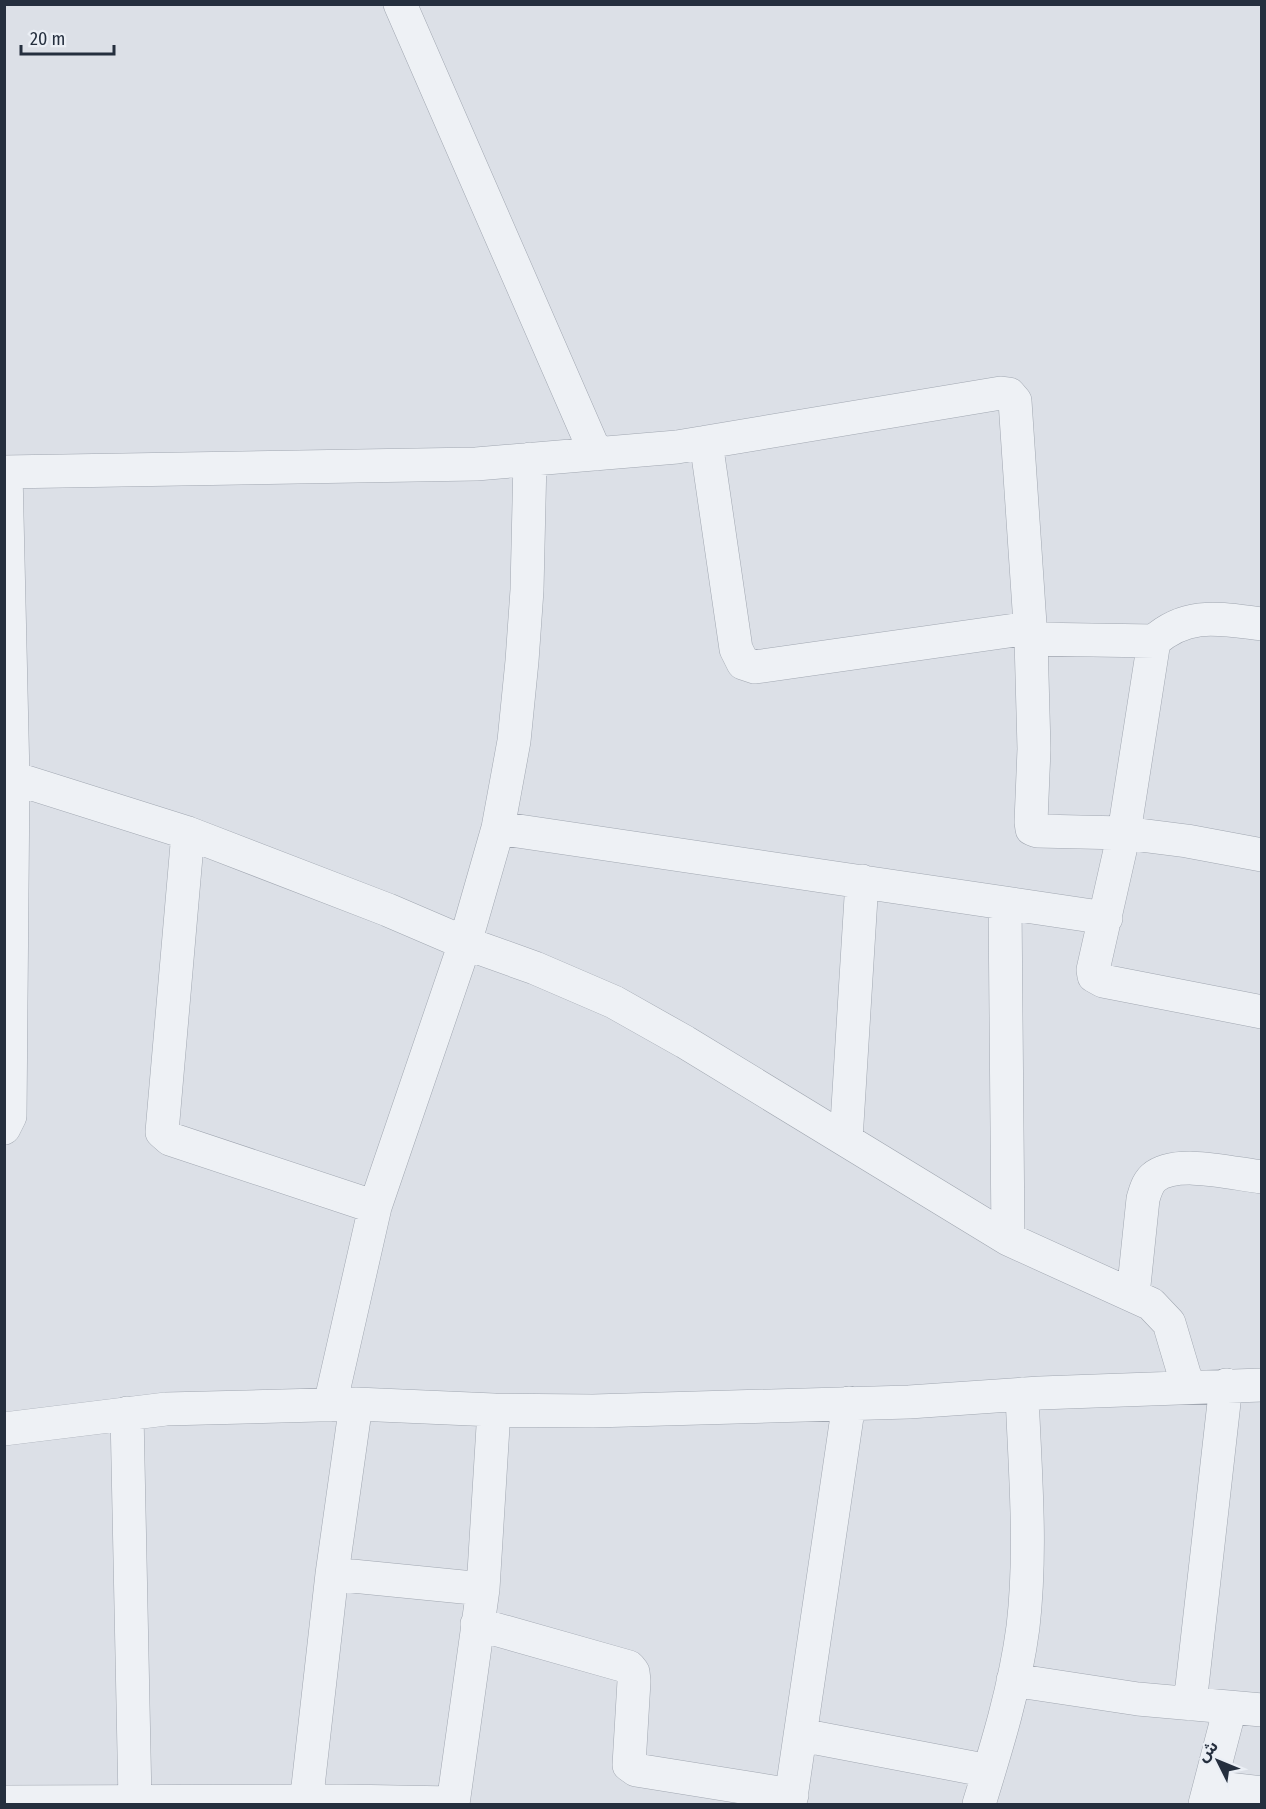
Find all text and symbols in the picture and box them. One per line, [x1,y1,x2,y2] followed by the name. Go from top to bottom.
[21,18,114,56] scale bar
[30,28,65,50] text: 20 m
[1188,1731,1248,1791] north arrow
[1193,1737,1222,1766] text: ش

